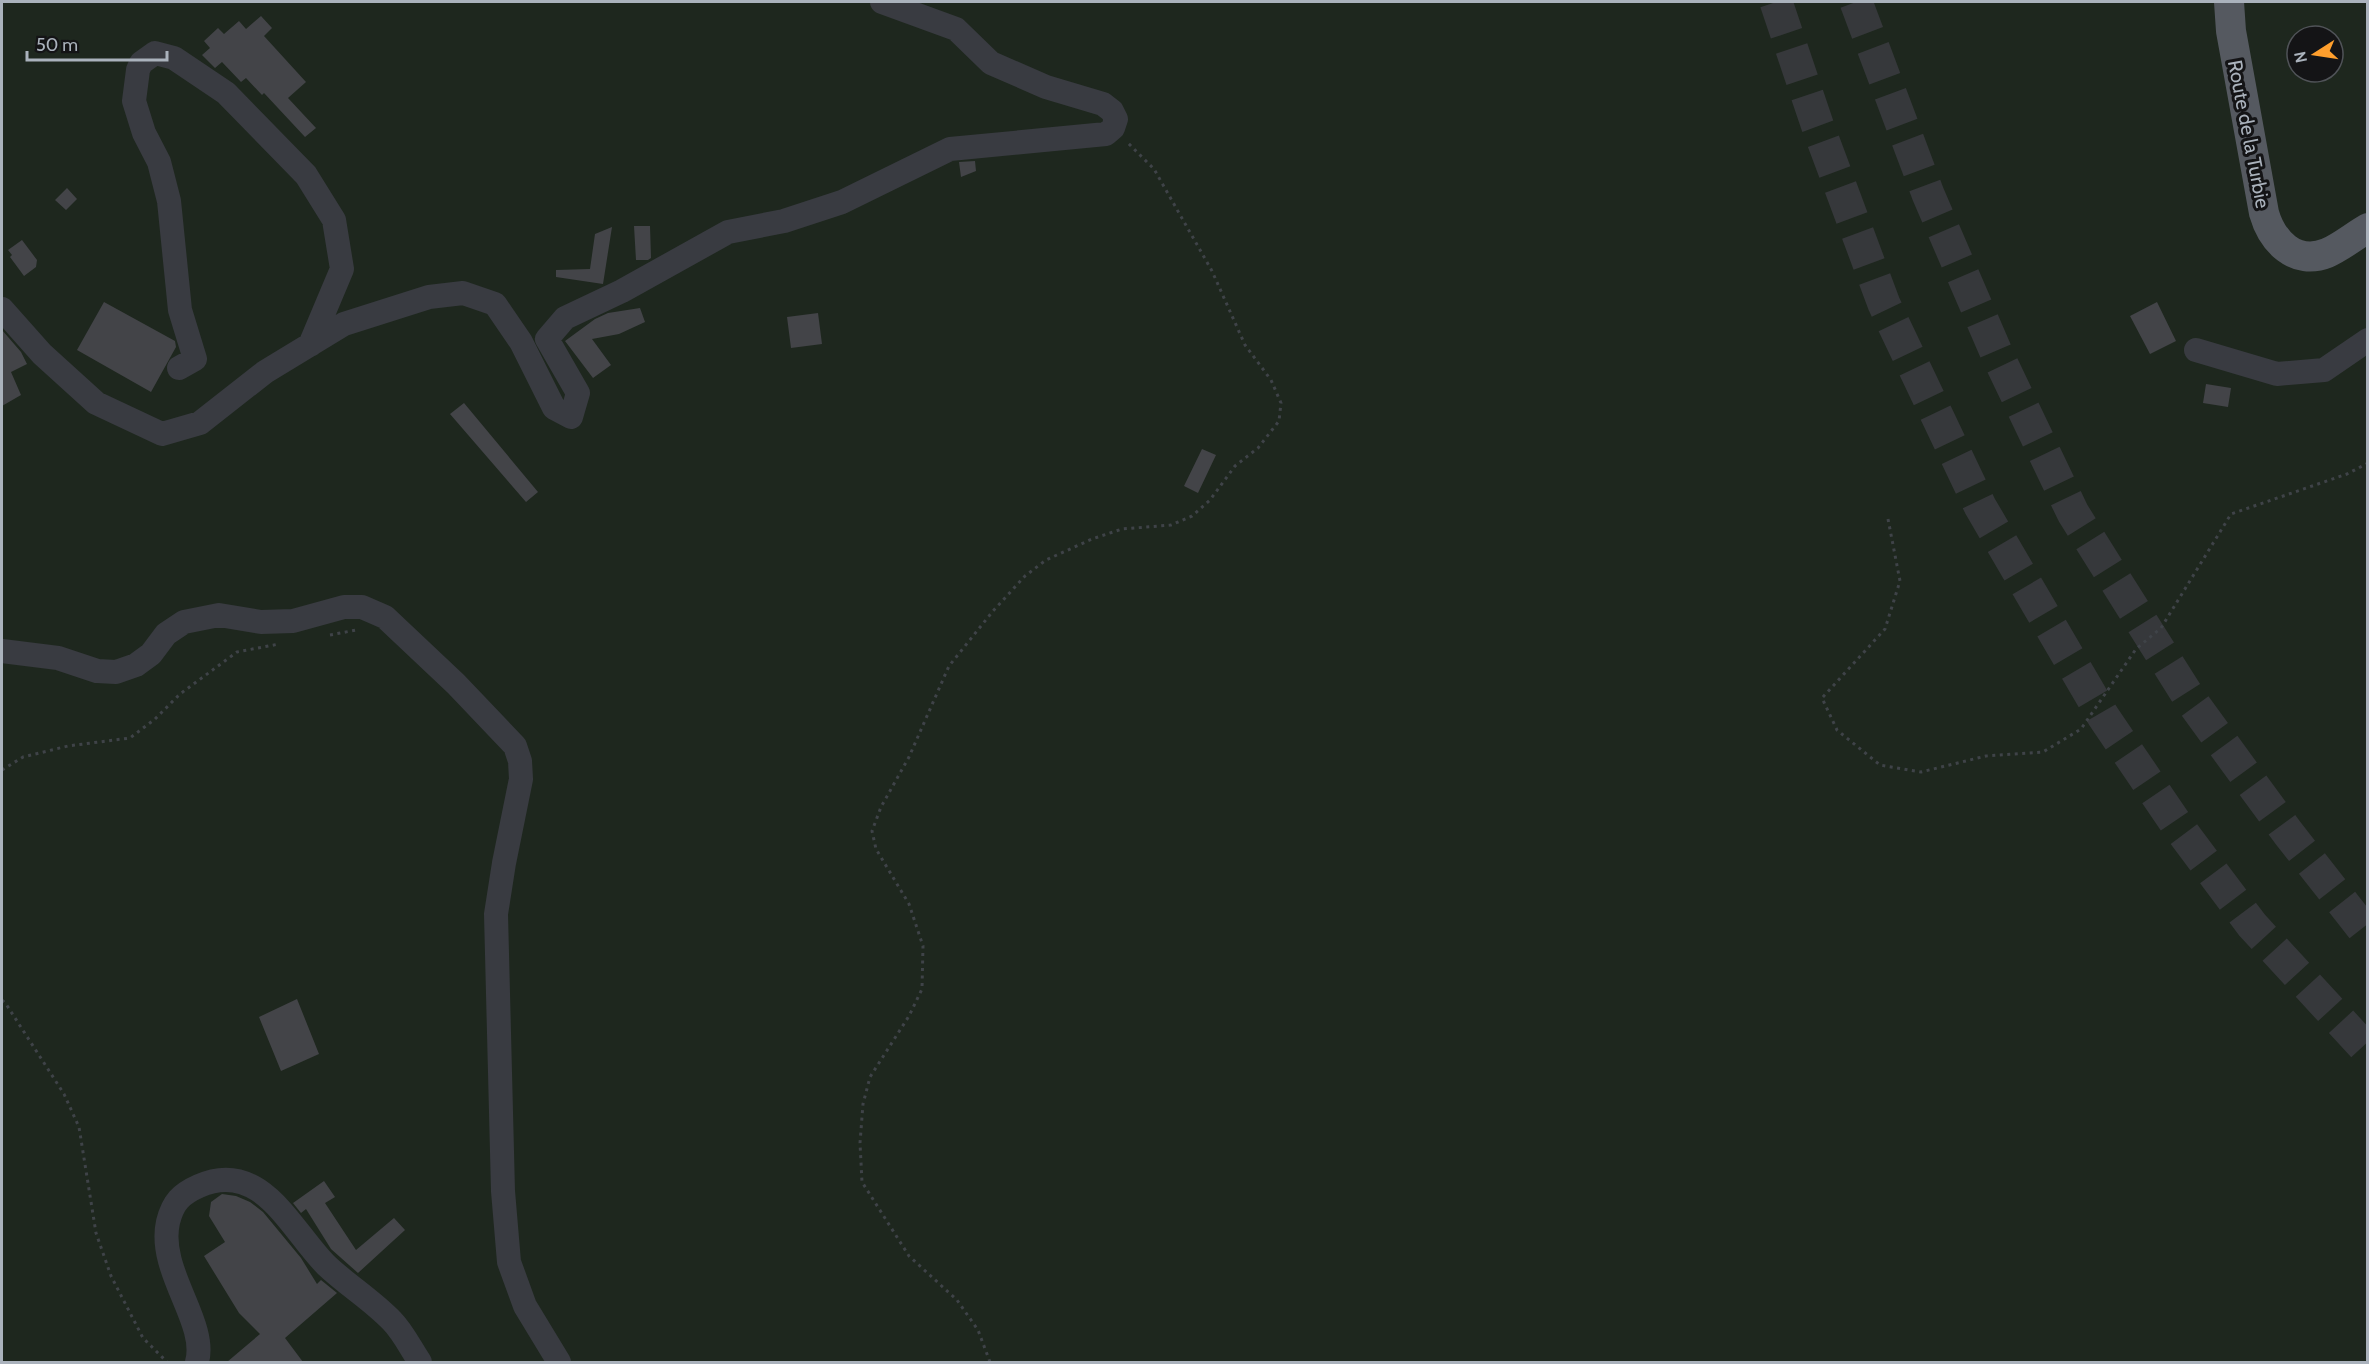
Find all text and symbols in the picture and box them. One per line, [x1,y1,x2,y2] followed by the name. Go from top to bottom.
[27,24,166,62] scale bar
[2285,24,2345,84] north arrow
[36,34,78,56] text: 50 m
[2290,50,2311,65] text: N
[2223,58,2275,210] street label: Route de la Turbie

